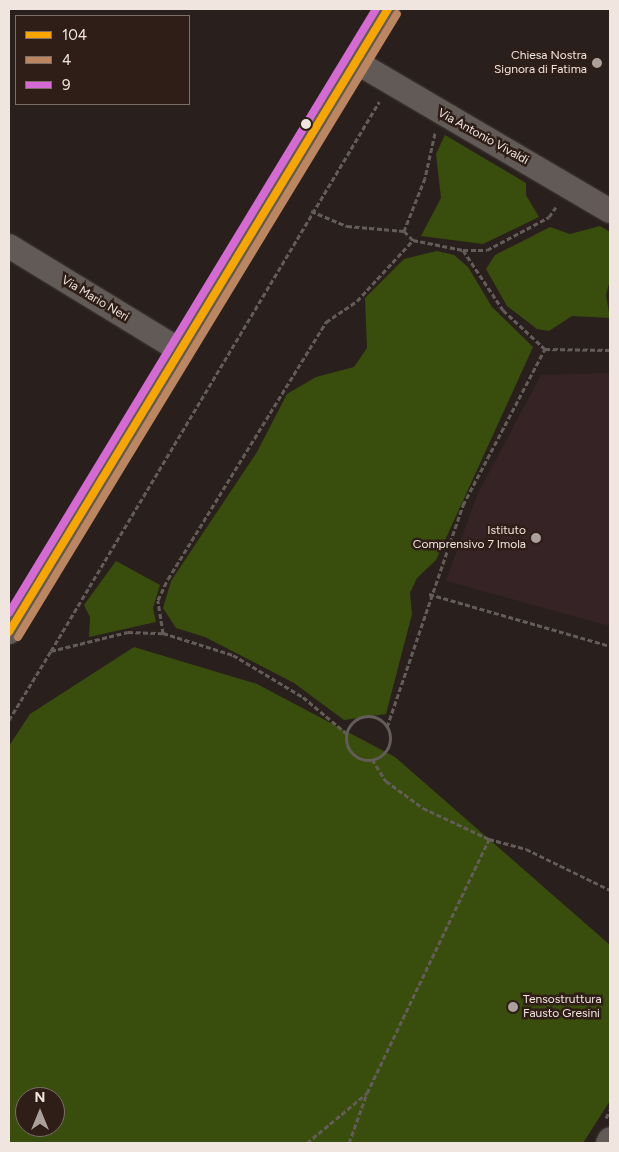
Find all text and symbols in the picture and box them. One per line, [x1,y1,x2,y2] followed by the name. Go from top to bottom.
[15,15,190,105] legend
[62,26,87,44] text: 104
[494,49,587,77] place label: Chiesa Nostra Signora di Fatima
[62,51,71,69] text: 4
[591,57,603,69] marker: Chiesa Nostra Signora di Fatima
[62,76,71,94] text: 9
[435,106,531,168] street label: Via Antonio Vivaldi
[301,119,311,129] unlabelled marker
[59,273,131,325] street label: Via Mario Neri
[413,524,526,552] place label: Istituto Comprensivo 7 Imola
[530,532,542,544] marker: Istituto Comprensivo 7 Imola
[523,993,602,1021] place label: Tensostruttura Fausto Gresini
[507,1001,519,1013] marker: Tensostruttura Fausto Gresini
[15,1087,65,1137] north arrow
[35,1089,45,1106] text: N

